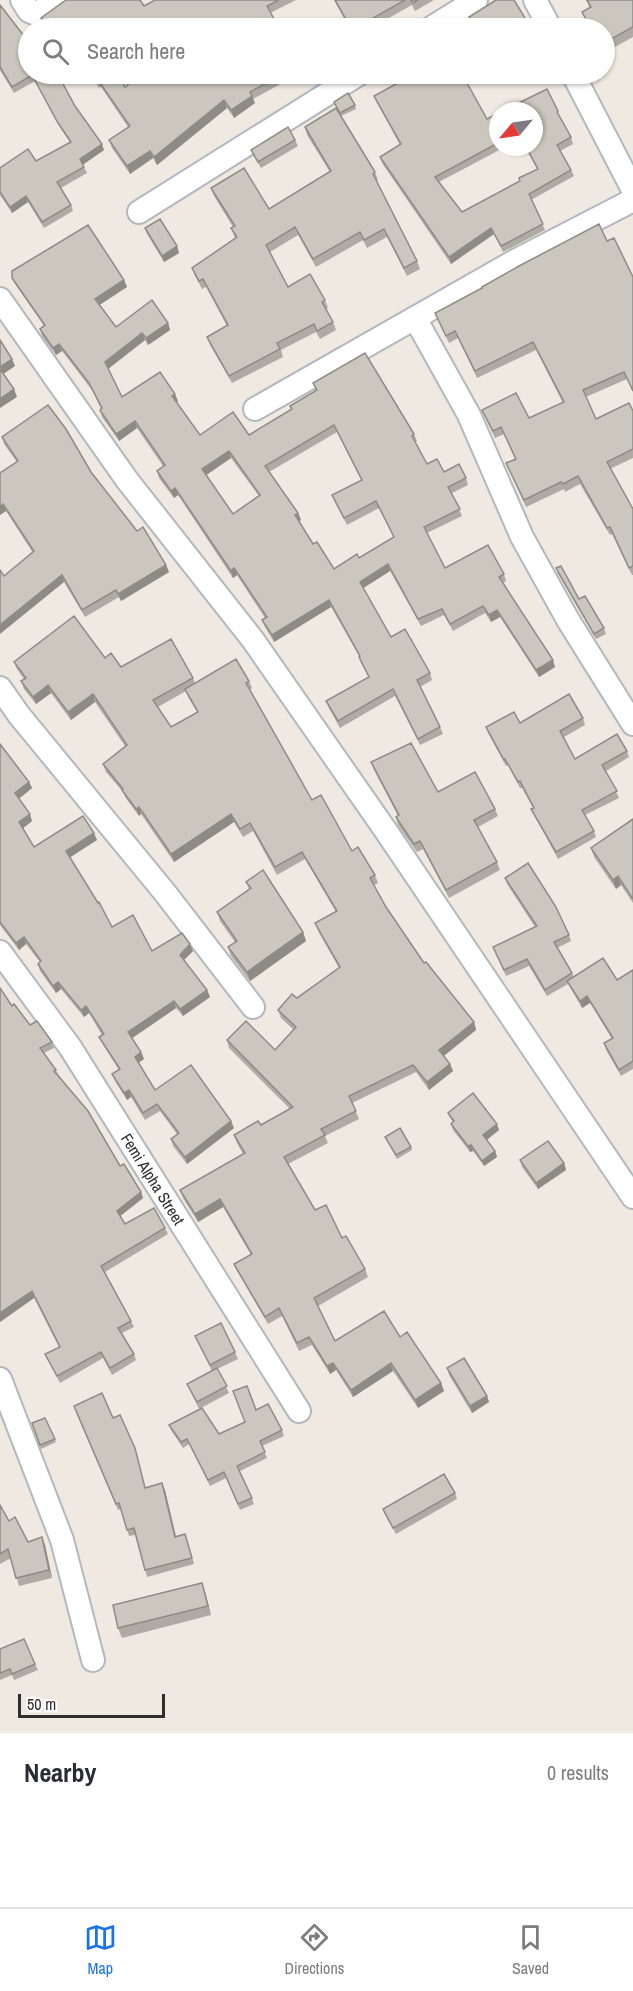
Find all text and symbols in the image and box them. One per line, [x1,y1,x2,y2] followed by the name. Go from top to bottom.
[18,18,615,84] search box
[39,35,72,68] icon: search
[87,36,185,66] text: Search here
[489,102,543,156] north arrow
[116,1129,190,1229] street label: Femi Alpha Street
[18,1691,165,1718] scale bar
[27,1693,56,1715] text: 50 m
[24,1755,96,1790] text: Nearby
[547,1759,609,1786] text: 0 results
[84,1921,117,1979] tab: Map
[284,1921,344,1979] tab: Directions
[512,1921,549,1979] tab: Saved

